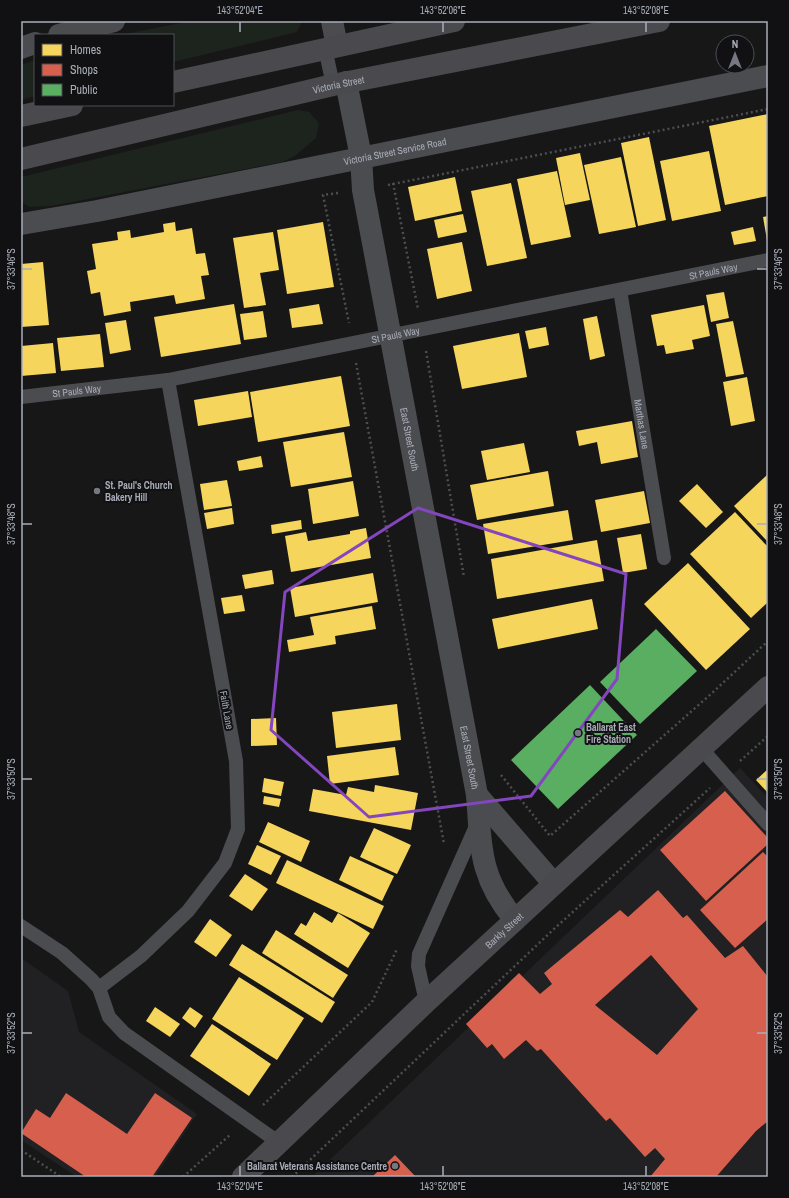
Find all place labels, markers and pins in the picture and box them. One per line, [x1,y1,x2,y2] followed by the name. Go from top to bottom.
[105,479,173,504] place label: St. Paul's Church Bakery Hill
[92,486,102,496] marker: St. Paul's Church Bakery Hill
[586,721,636,746] place label: Ballarat East Fire Station
[573,728,583,738] marker: Ballarat East Fire Station
[247,1160,387,1173] place label: Ballarat Veterans Assistance Centre
[390,1161,400,1171] marker: Ballarat Veterans Assistance Centre

